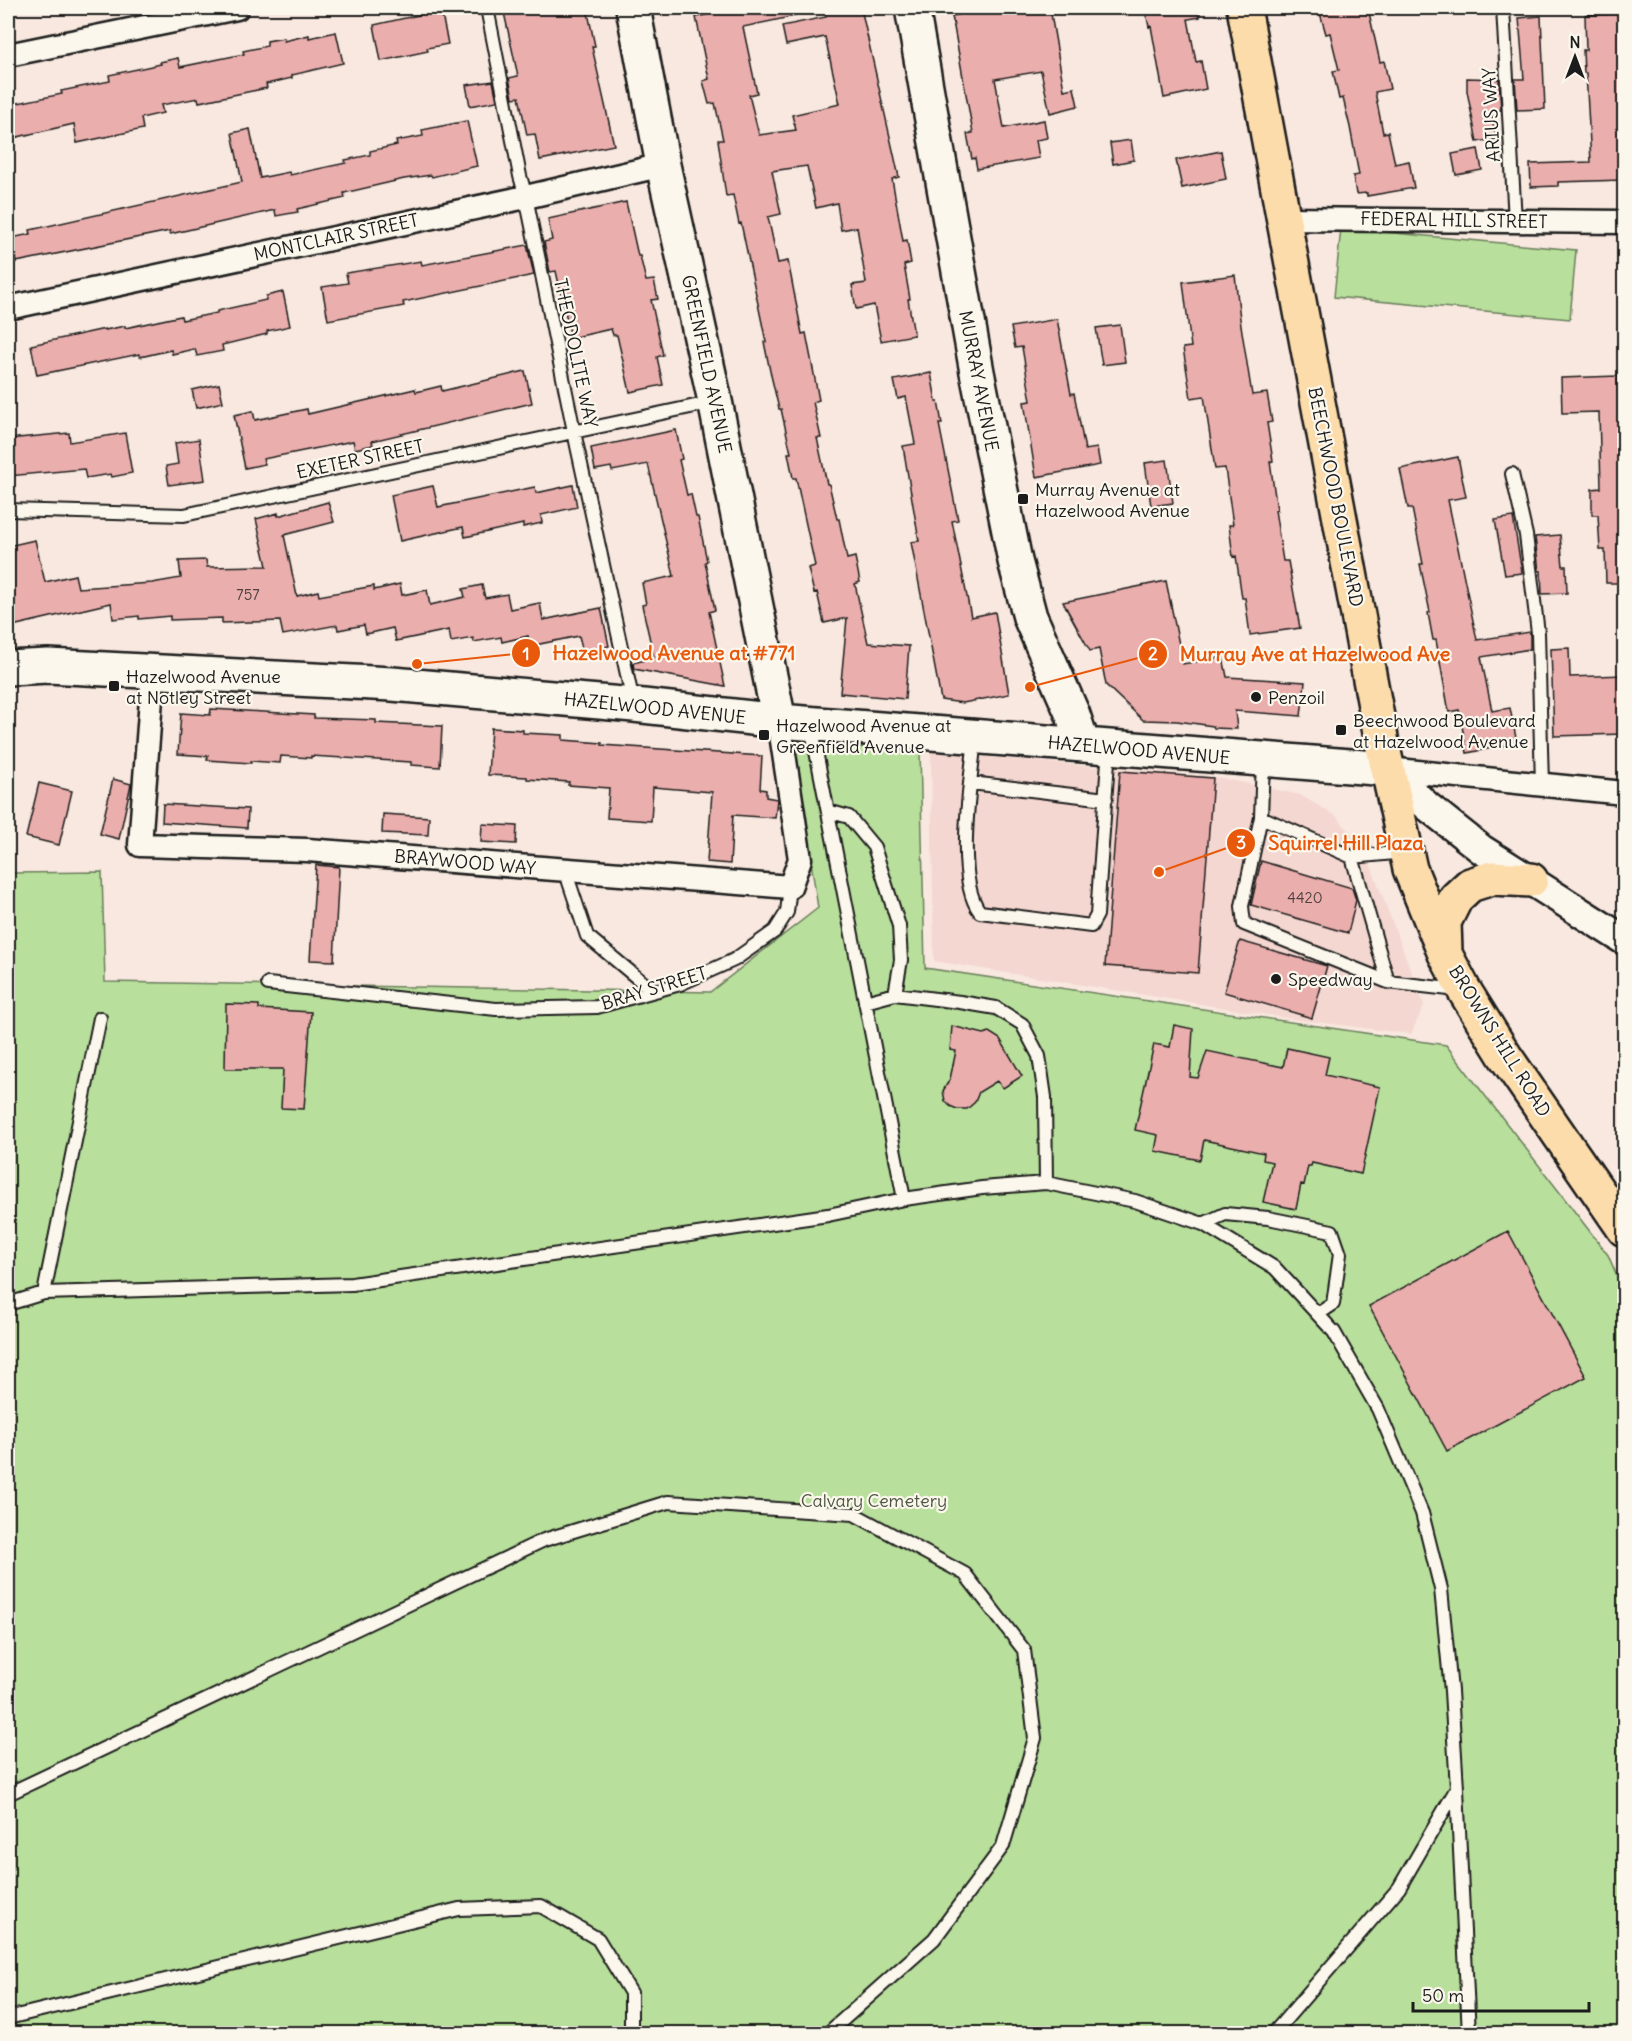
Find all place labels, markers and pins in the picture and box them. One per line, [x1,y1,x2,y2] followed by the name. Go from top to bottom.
[1035,478,1190,522] place label: Murray Avenue at Hazelwood Avenue
[1016,492,1030,506] marker: Murray Avenue at Hazelwood Avenue
[511,634,808,672] callout: Hazelwood Avenue at #771
[1138,635,1462,673] callout: Murray Ave at Hazelwood Ave
[126,665,281,709] place label: Hazelwood Avenue at Notley Street
[107,679,121,693] marker: Hazelwood Avenue at Notley Street
[1268,686,1325,709] place label: Penzoil
[1249,690,1263,704] marker: Penzoil
[1353,709,1536,753] place label: Beechwood Boulevard at Hazelwood Avenue
[776,714,951,758] place label: Hazelwood Avenue at Greenfield Avenue
[1334,723,1348,737] marker: Beechwood Boulevard at Hazelwood Avenue
[757,728,771,742] marker: Hazelwood Avenue at Greenfield Avenue
[1226,824,1436,862] callout: Squirrel Hill Plaza
[1288,968,1373,991] place label: Speedway
[1269,972,1283,986] marker: Speedway

